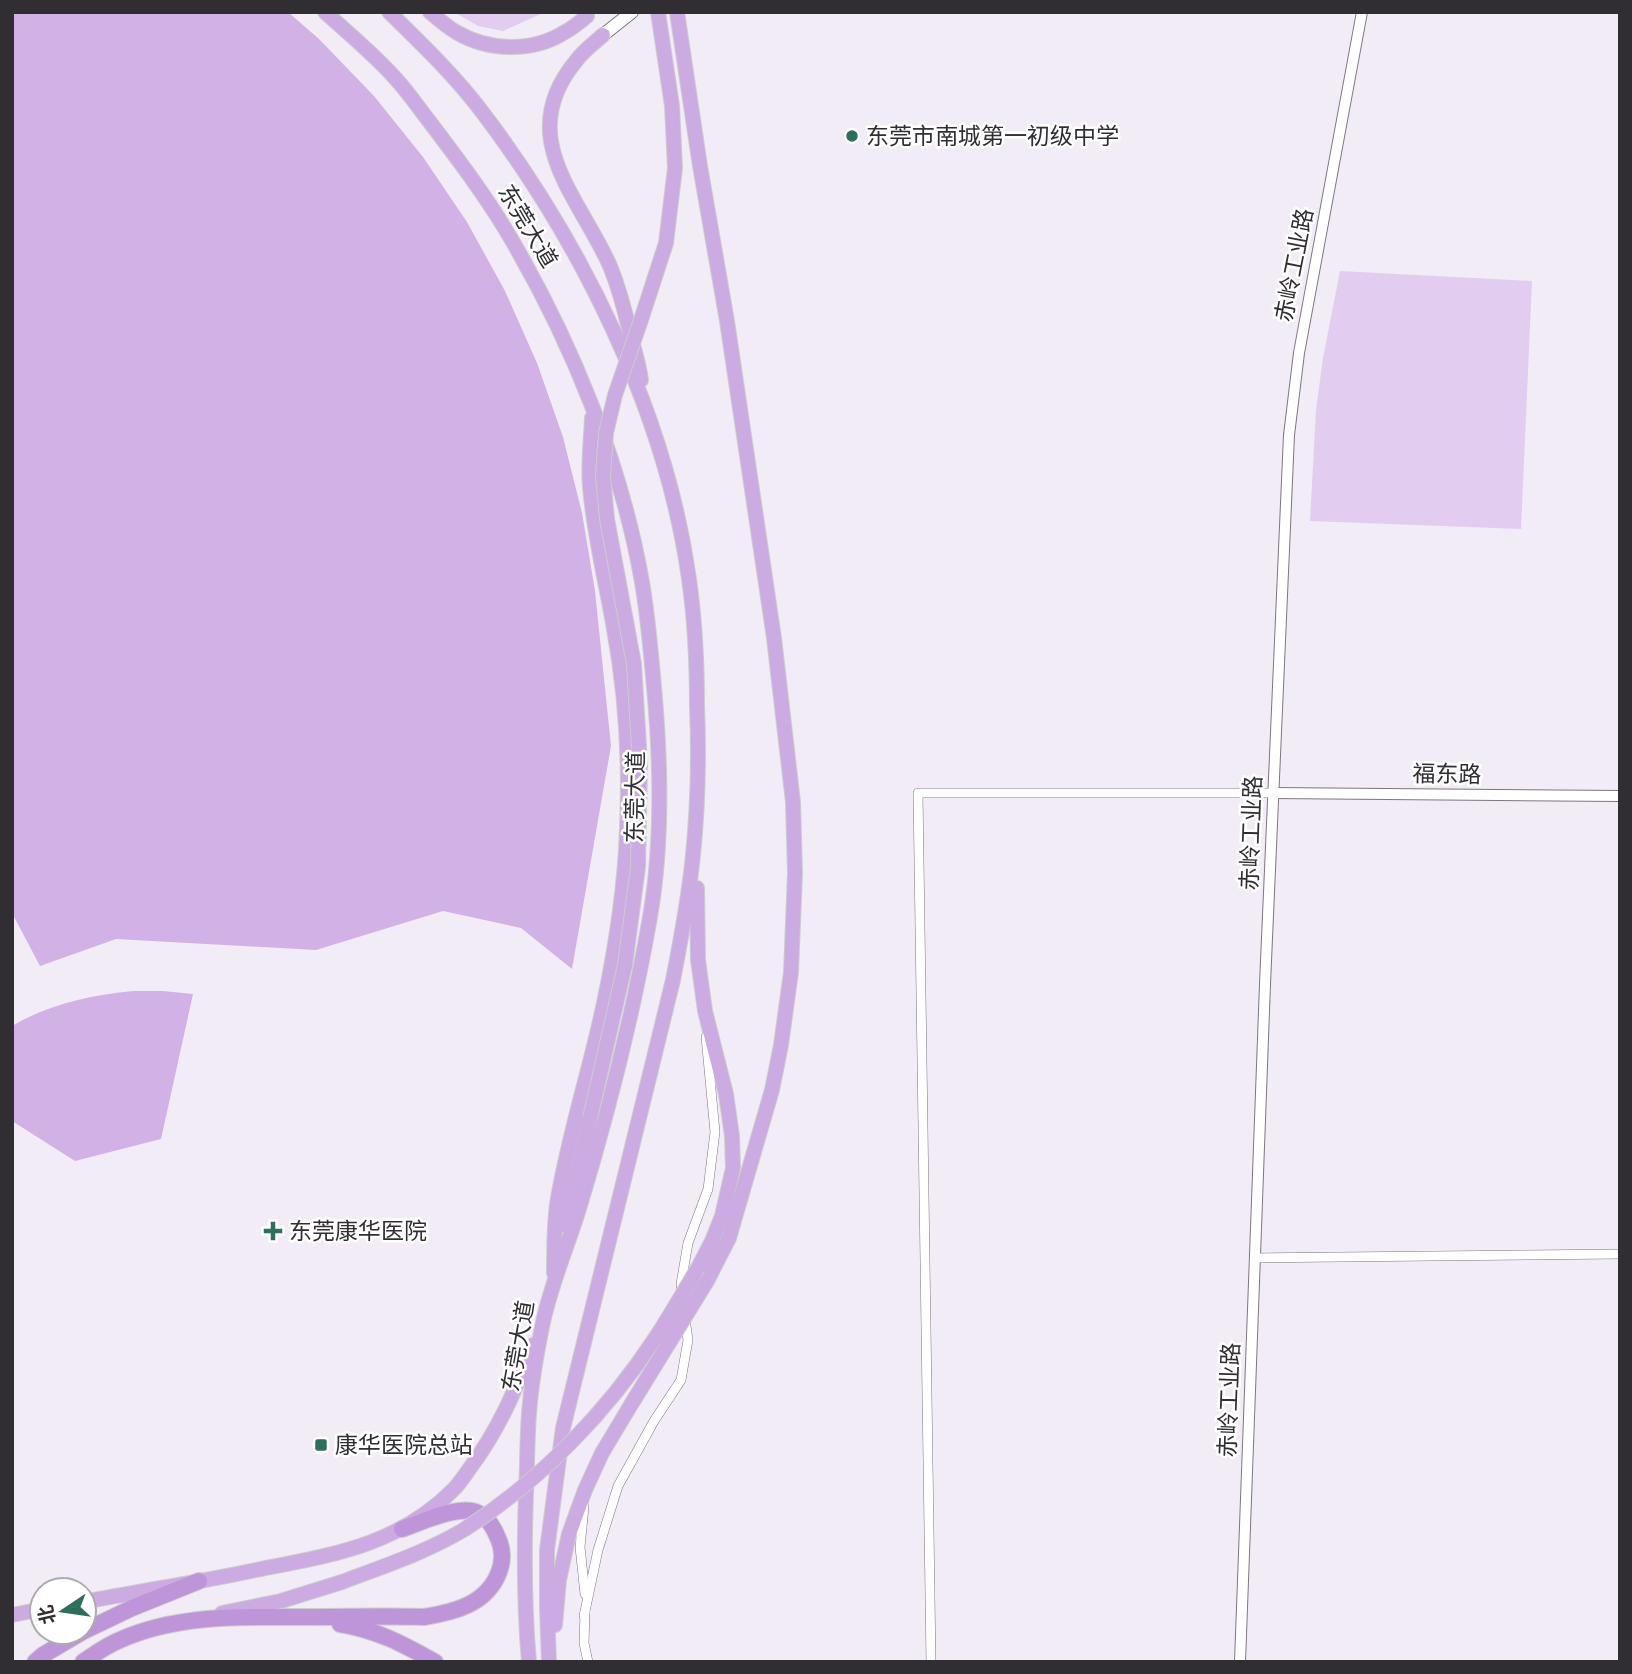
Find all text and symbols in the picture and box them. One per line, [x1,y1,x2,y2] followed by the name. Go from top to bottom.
[866,120,1119,152] place label: 东莞市南城第一初级中学
[844,128,860,144] marker: 东莞市南城第一初级中学
[491,178,565,274] street label: 东莞大道
[1267,206,1321,324] street label: 赤岭工业路
[618,751,652,843] street label: 东莞大道
[1412,757,1482,791] street label: 福东路
[1233,775,1269,891] street label: 赤岭工业路
[289,1215,427,1247] place label: 东莞康华医院
[263,1221,283,1241] marker: 东莞康华医院
[494,1298,542,1394] street label: 东莞大道
[1211,1342,1247,1458] street label: 赤岭工业路
[335,1429,473,1461] place label: 康华医院总站
[313,1437,329,1453] marker: 康华医院总站
[28,1576,98,1646] north arrow
[32,1603,61,1627] text: 北

